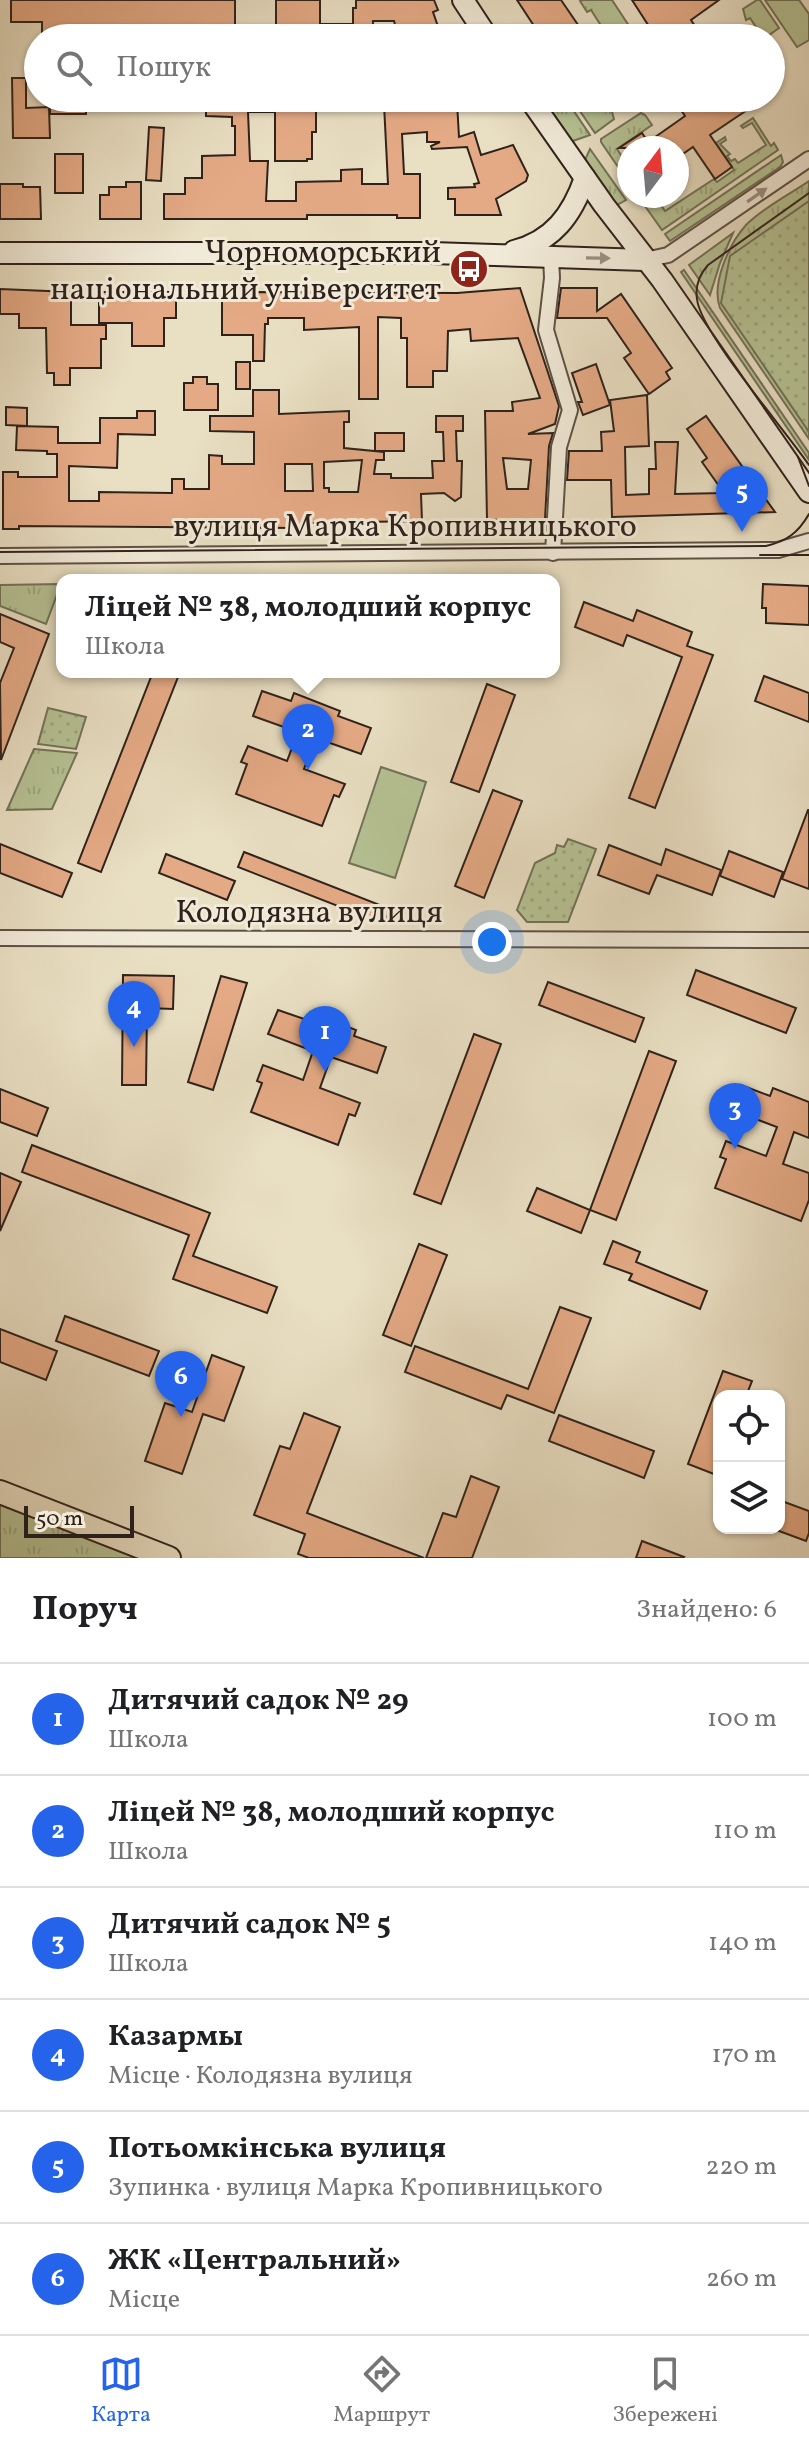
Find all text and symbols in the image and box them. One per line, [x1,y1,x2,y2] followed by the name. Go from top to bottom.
[24,24,785,112] search box
[52,46,96,90] icon: search
[116,47,211,89] text: Пошук
[617,136,689,208] north arrow
[746,188,767,203] one-way arrow
[50,232,441,313] place label: Чорноморський національний університет
[448,248,490,290] bus stop icon: Чорноморський національний університет
[586,252,611,265] one-way arrow
[716,466,768,532] pin: 5
[173,506,637,550] street label: вулиця Марка Кропивницького
[56,574,560,678] popup
[85,587,531,629] text: Ліцей № 38, молодший корпус
[85,629,165,665] text: Школа
[282,704,334,770] pin: 2
[175,892,443,936] street label: Колодязна вулиця
[472,922,512,962] your location
[108,981,160,1047] pin: 4
[299,1006,351,1072] pin: 1
[709,1083,761,1149] pin: 3
[155,1351,207,1417] pin: 6
[713,1390,785,1534] map controls
[713,1390,785,1462] button: locate
[713,1462,785,1534] button: layers
[24,1502,134,1538] scale bar
[36,1504,83,1535] text: 50 m
[32,1587,138,1634] text: Поруч
[636,1592,777,1628] text: Знайдено: 6
[108,1680,409,1722] text: Дитячий садок № 29
[53,1701,63,1737] text: 1
[707,1701,777,1737] text: 100 m
[108,1722,189,1758] text: Школа
[108,1792,555,1834] text: Ліцей № 38, молодший корпус
[51,1813,65,1849] text: 2
[713,1813,777,1849] text: 110 m
[108,1834,189,1870] text: Школа
[108,1904,391,1946] text: Дитячий садок № 5
[51,1925,65,1961] text: 3
[708,1925,777,1961] text: 140 m
[108,1946,189,1982] text: Школа
[108,2016,243,2058] text: Казармы
[50,2037,66,2073] text: 4
[712,2037,777,2073] text: 170 m
[108,2058,413,2094] text: Місце · Колодязна вулиця
[108,2128,446,2170] text: Потьомкінська вулиця
[52,2149,64,2185] text: 5
[705,2149,777,2185] text: 220 m
[108,2170,603,2206] text: Зупинка · вулиця Марка Кропивницького
[108,2240,401,2282] text: ЖК «Центральний»
[51,2261,65,2297] text: 6
[706,2261,777,2297] text: 260 m
[108,2282,180,2318] text: Місце
[91,2352,151,2431] tab: Карта
[333,2352,430,2431] tab: Маршрут
[613,2352,718,2431] tab: Збережені

